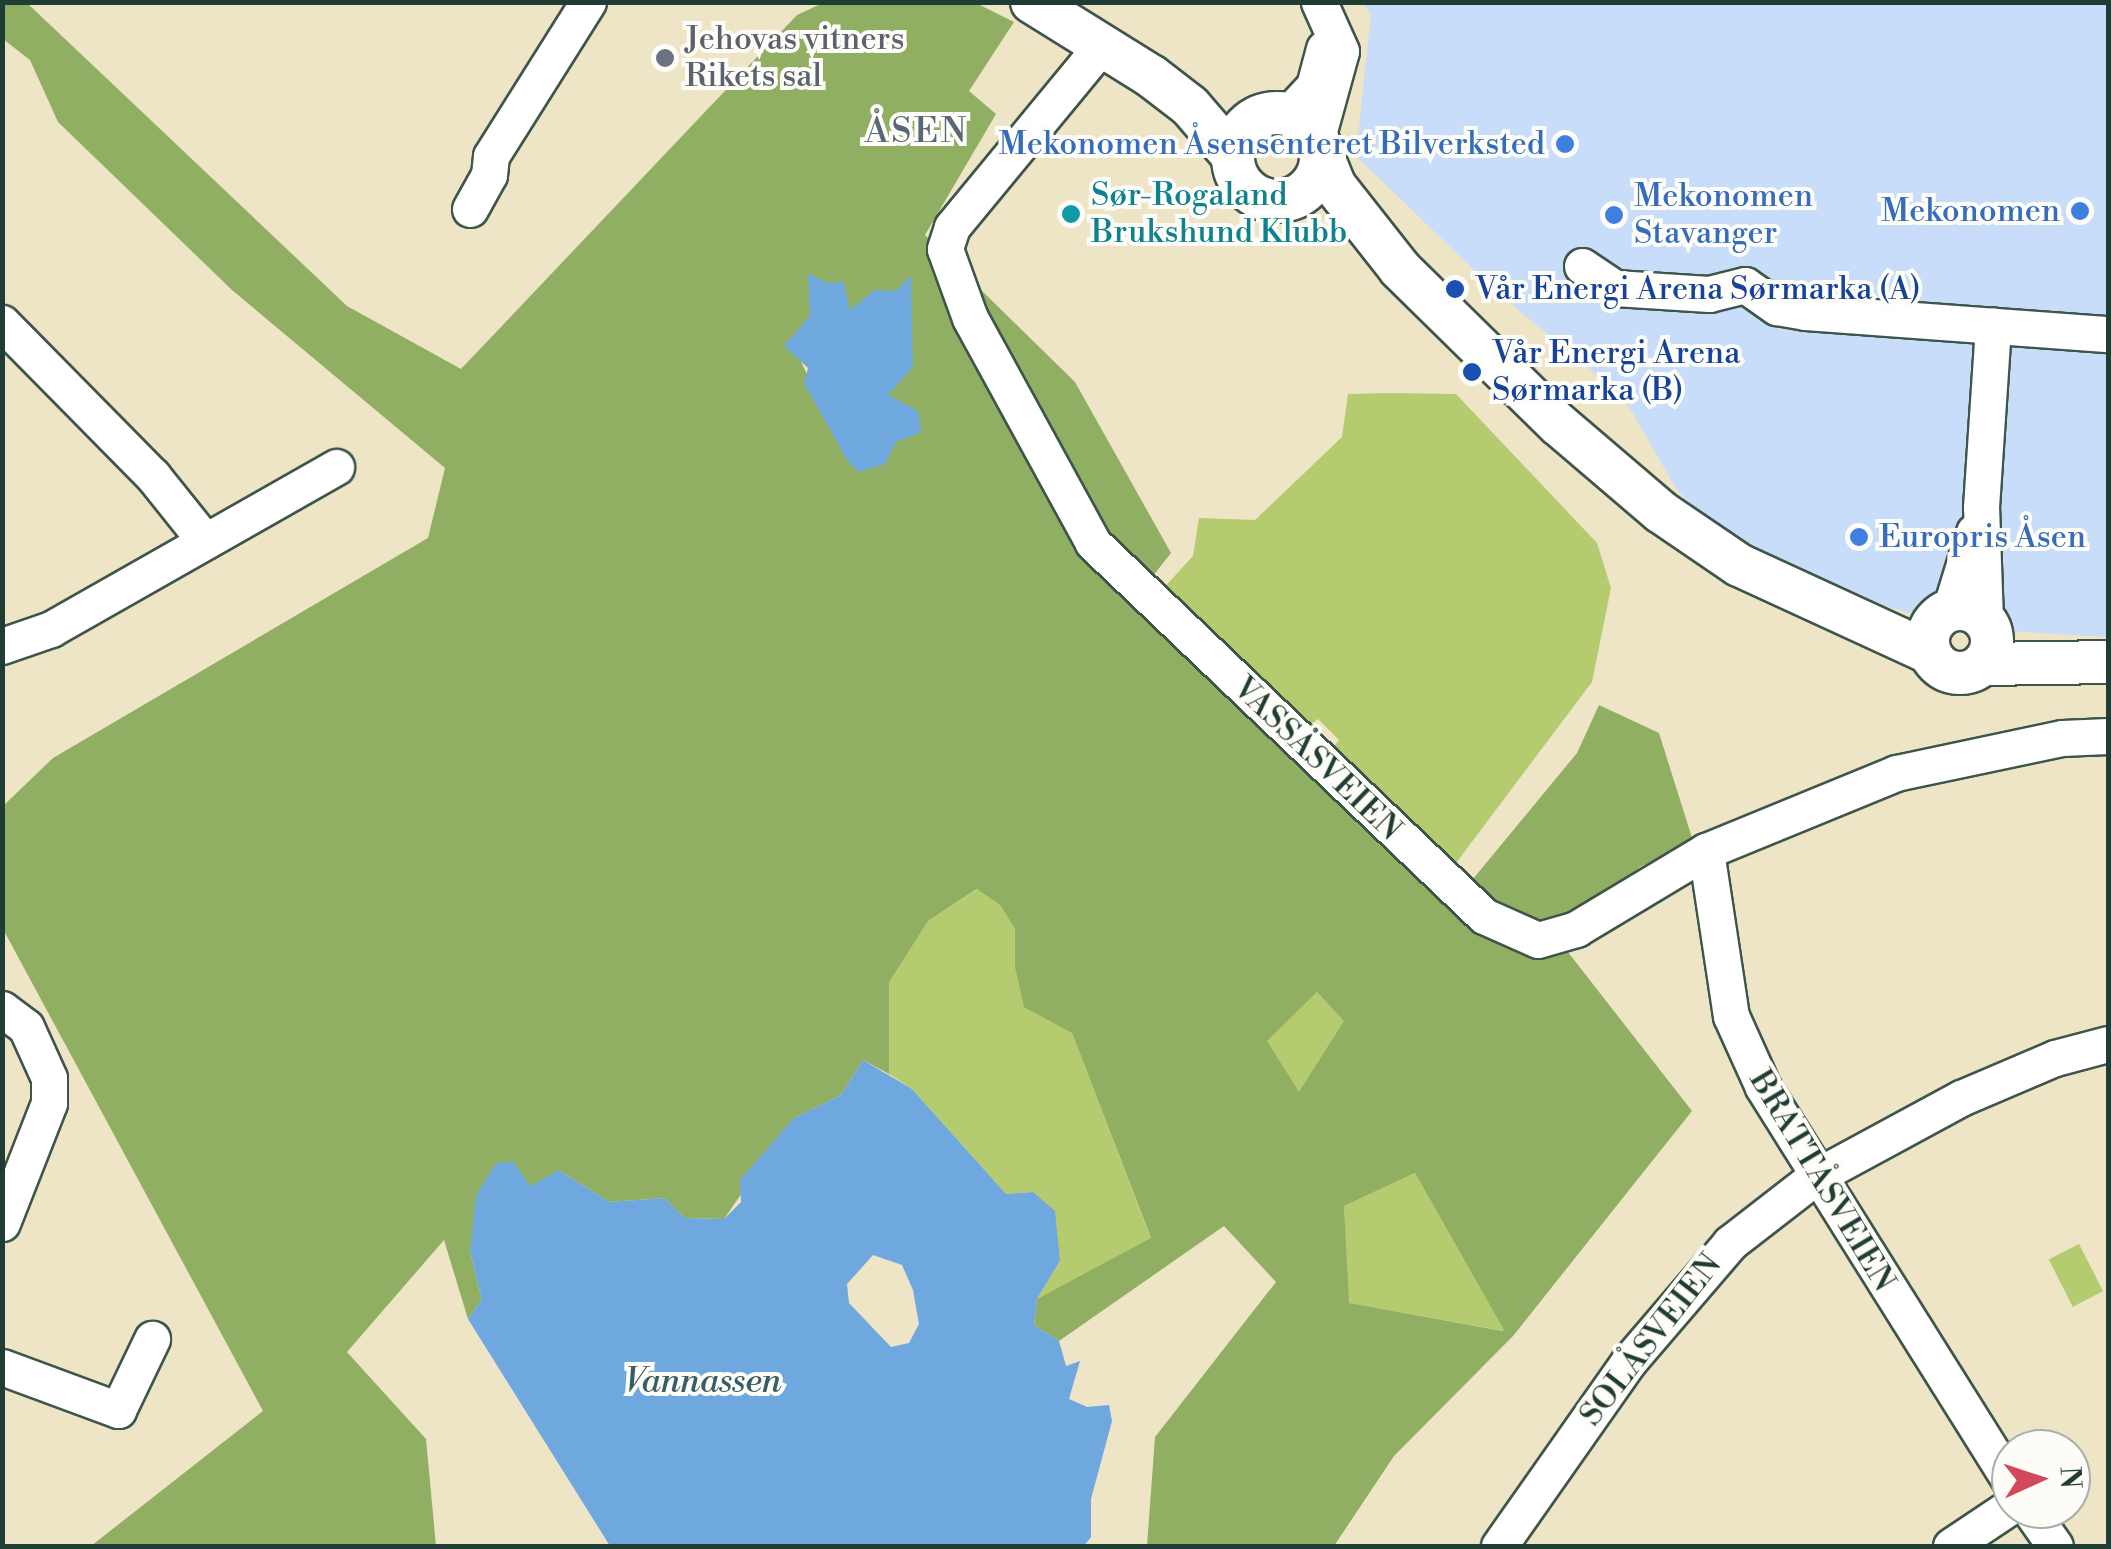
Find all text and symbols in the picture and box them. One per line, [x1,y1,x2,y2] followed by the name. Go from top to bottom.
[685,21,904,96] place label: Jehovas vitners Rikets sal
[654,47,676,69] marker: Jehovas vitners Rikets sal
[865,111,969,153] district label: ÅSEN
[999,125,1545,163] place label: Mekonomen Åsensenteret Bilverksted
[1554,133,1576,155] marker: Mekonomen Åsensenteret Bilverksted
[1091,177,1347,252] place label: Sør-Rogaland Brukshund Klubb
[1634,178,1813,253] place label: Mekonomen Stavanger
[1881,192,2060,230] place label: Mekonomen
[2069,200,2091,222] marker: Mekonomen
[1060,203,1082,225] marker: Sør-Rogaland Brukshund Klubb
[1603,204,1625,226] marker: Mekonomen Stavanger
[1475,270,1921,308] place label: Vår Energi Arena Sørmarka (A)
[1444,278,1466,300] marker: Vår Energi Arena Sørmarka (A)
[1492,335,1740,410] place label: Vår Energi Arena Sørmarka (B)
[1461,361,1483,383] marker: Vår Energi Arena Sørmarka (B)
[1879,518,2086,556] place label: Europris Åsen
[1848,526,1870,548] marker: Europris Åsen
[1225,669,1409,849] street label: VASSÅSVEIEN
[1741,1063,1903,1299] street label: BRATTÅSVEIEN
[1572,1246,1730,1434] street label: SOLÅSVEIEN
[625,1361,781,1403] water label: Vannassen
[1991,1429,2091,1529] north arrow
[2051,1466,2088,1489] text: N

